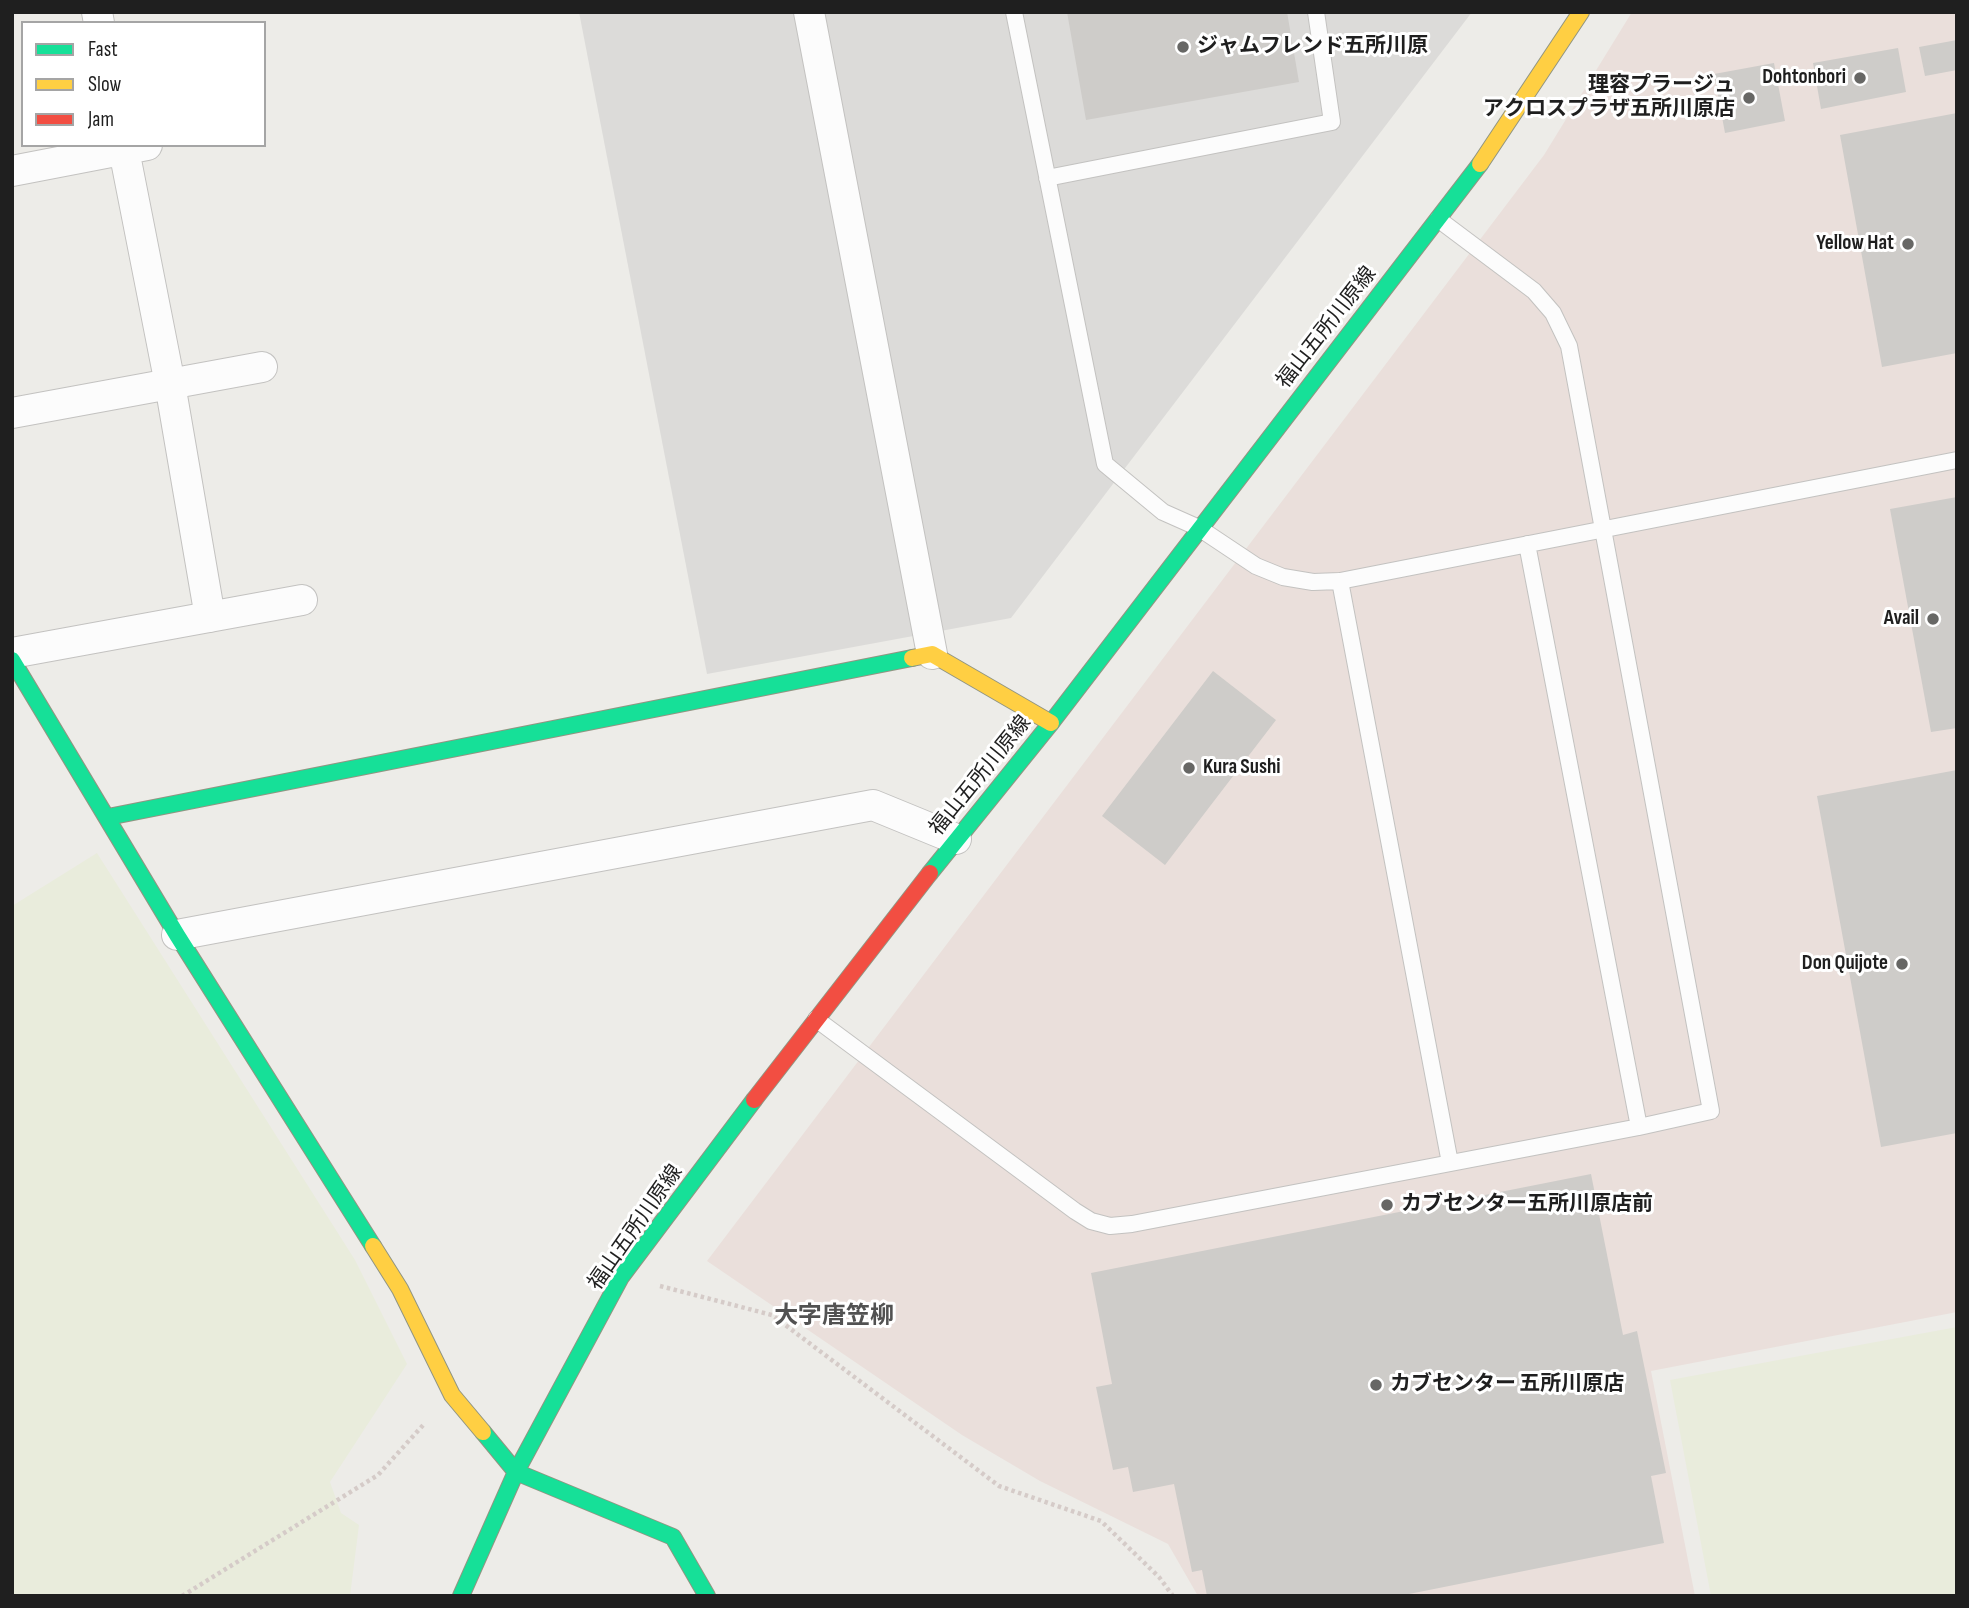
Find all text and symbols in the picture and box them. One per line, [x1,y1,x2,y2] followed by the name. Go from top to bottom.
[21,21,266,147] legend
[1197,34,1428,60] place label: ジャムフレンド五所川原
[88,37,118,62] text: Fast
[1175,39,1191,55] marker: ジャムフレンド五所川原
[1762,65,1846,91] place label: Dohtonbori
[1852,70,1868,86] marker: Dohtonbori
[88,72,121,97] text: Slow
[1483,73,1735,123] place label: 理容プラージュ アクロスプラザ五所川原店
[1741,90,1757,106] marker: 理容プラージュ アクロスプラザ五所川原店
[88,107,114,132] text: Jam
[1816,231,1894,257] place label: Yellow Hat
[1900,236,1916,252] marker: Yellow Hat
[1272,262,1382,394] street label: 福山五所川原線
[1884,606,1919,632] place label: Avail
[1925,611,1941,627] marker: Avail
[925,711,1037,841] street label: 福山五所川原線
[1203,755,1281,781] place label: Kura Sushi
[1181,760,1197,776] marker: Kura Sushi
[1802,951,1888,977] place label: Don Quijote
[1894,956,1910,972] marker: Don Quijote
[584,1161,688,1295] street label: 福山五所川原線
[1401,1192,1653,1218] place label: カブセンター五所川原店前
[1379,1197,1395,1213] marker: カブセンター五所川原店前
[774,1303,894,1331] district label: 大字唐笠柳
[1390,1372,1624,1398] place label: カブセンター 五所川原店
[1368,1377,1384,1393] marker: カブセンター 五所川原店

